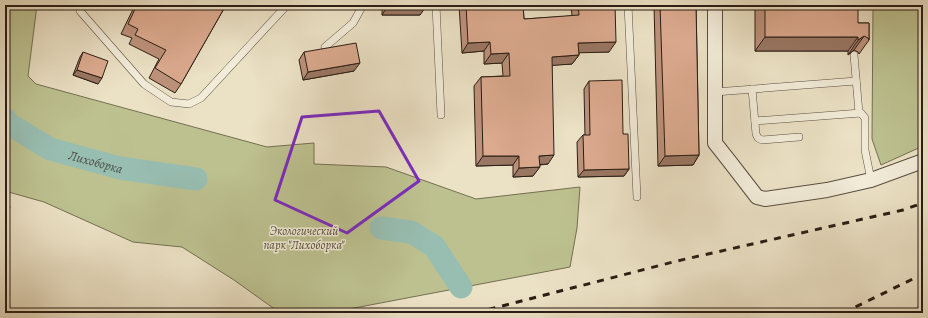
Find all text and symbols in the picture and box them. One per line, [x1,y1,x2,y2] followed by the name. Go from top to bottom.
[66,146,125,177] water label: Лихоборка
[263,223,345,253] park label: Экологический парк "Лихоборка"

